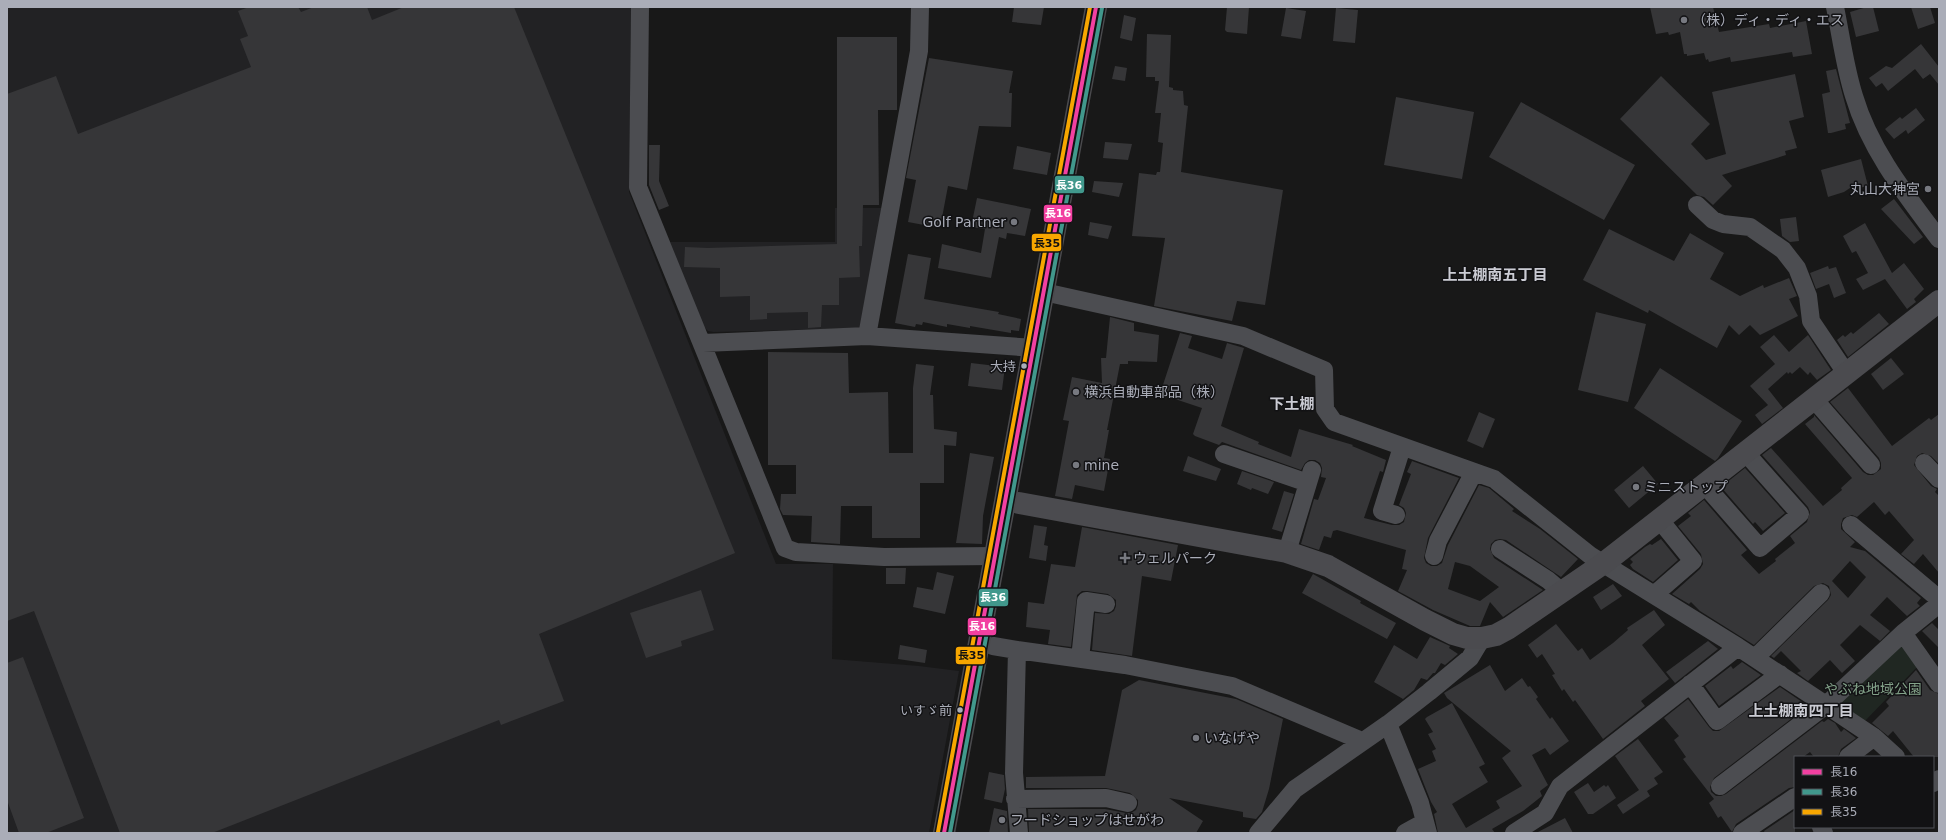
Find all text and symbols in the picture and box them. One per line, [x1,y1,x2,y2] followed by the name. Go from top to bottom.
[1692,12,1844,28] place label: （株）ディ・ディ・エス
[1679,15,1689,25] marker: （株）ディ・ディ・エス
[1054,175,1085,194] line badge: 長36
[1056,179,1082,192] text: 長36
[1850,181,1920,197] place label: 丸山大神宮
[1923,184,1933,194] marker: 丸山大神宮
[1043,204,1073,223] line badge: 長16
[1045,207,1071,220] text: 長16
[922,214,1006,230] place label: Golf Partner
[1009,217,1019,227] marker: Golf Partner
[1031,233,1062,252] line badge: 長35
[1034,237,1060,250] text: 長35
[1442,266,1548,284] district label: 上土棚南五丁目
[990,359,1016,374] place label: 大持
[1019,361,1029,371] marker: 大持
[1084,384,1224,400] place label: 横浜自動車部品（株）
[1071,387,1081,397] marker: 横浜自動車部品（株）
[1269,395,1315,413] district label: 下土棚
[1084,457,1119,473] place label: mine
[1071,460,1081,470] marker: mine
[1644,479,1728,495] place label: ミニストップ
[1631,482,1641,492] marker: ミニストップ
[1133,550,1217,566] place label: ウェルパーク
[1120,553,1130,563] marker: ウェルパーク
[978,588,1009,607] line badge: 長36
[980,591,1006,604] text: 長36
[967,617,997,636] line badge: 長16
[969,620,995,633] text: 長16
[955,646,986,665] line badge: 長35
[958,649,984,662] text: 長35
[1824,681,1922,697] park label: やぶね地域公園
[1748,702,1854,720] district label: 上土棚南四丁目
[900,703,952,718] place label: いすゞ前
[955,705,965,715] marker: いすゞ前
[1204,730,1260,746] place label: いなげや
[1191,733,1201,743] marker: いなげや
[1794,756,1934,828] legend
[1830,765,1857,779] text: 長16
[1830,785,1857,799] text: 長36
[1830,805,1857,819] text: 長35
[1010,812,1164,828] place label: フードショップはせがわ
[997,815,1007,825] marker: フードショップはせがわ

